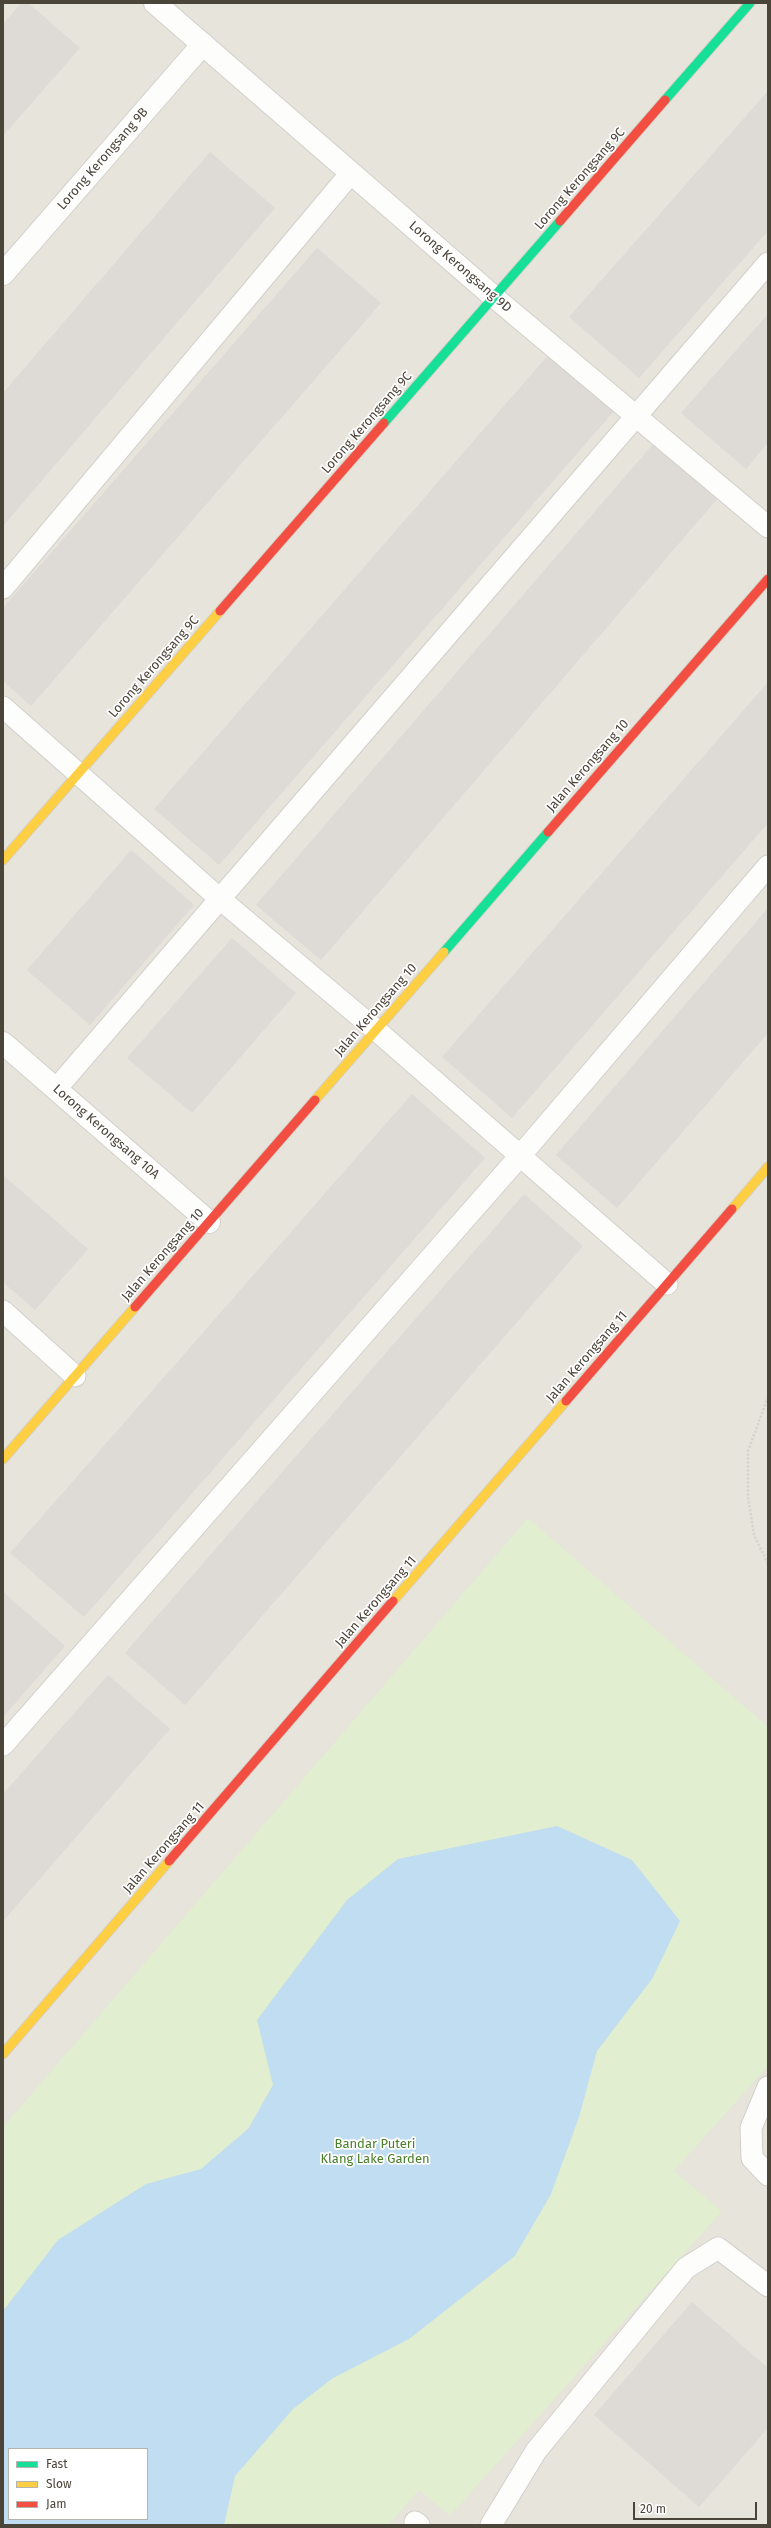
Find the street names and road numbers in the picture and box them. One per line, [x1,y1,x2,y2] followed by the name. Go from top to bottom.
[54,105,152,213] street label: Lorong Kerongsang 9B
[532,125,628,233] street label: Lorong Kerongsang 9C
[405,218,515,316] street label: Lorong Kerongsang 9D
[319,369,415,477] street label: Lorong Kerongsang 9C
[106,613,202,721] street label: Lorong Kerongsang 9C
[544,717,632,815] street label: Jalan Kerongsang 10
[332,961,420,1059] street label: Jalan Kerongsang 10
[50,1081,162,1183] street label: Lorong Kerongsang 10A
[119,1206,207,1304] street label: Jalan Kerongsang 10
[543,1308,631,1406] street label: Jalan Kerongsang 11
[332,1553,420,1651] street label: Jalan Kerongsang 11
[120,1799,208,1897] street label: Jalan Kerongsang 11

